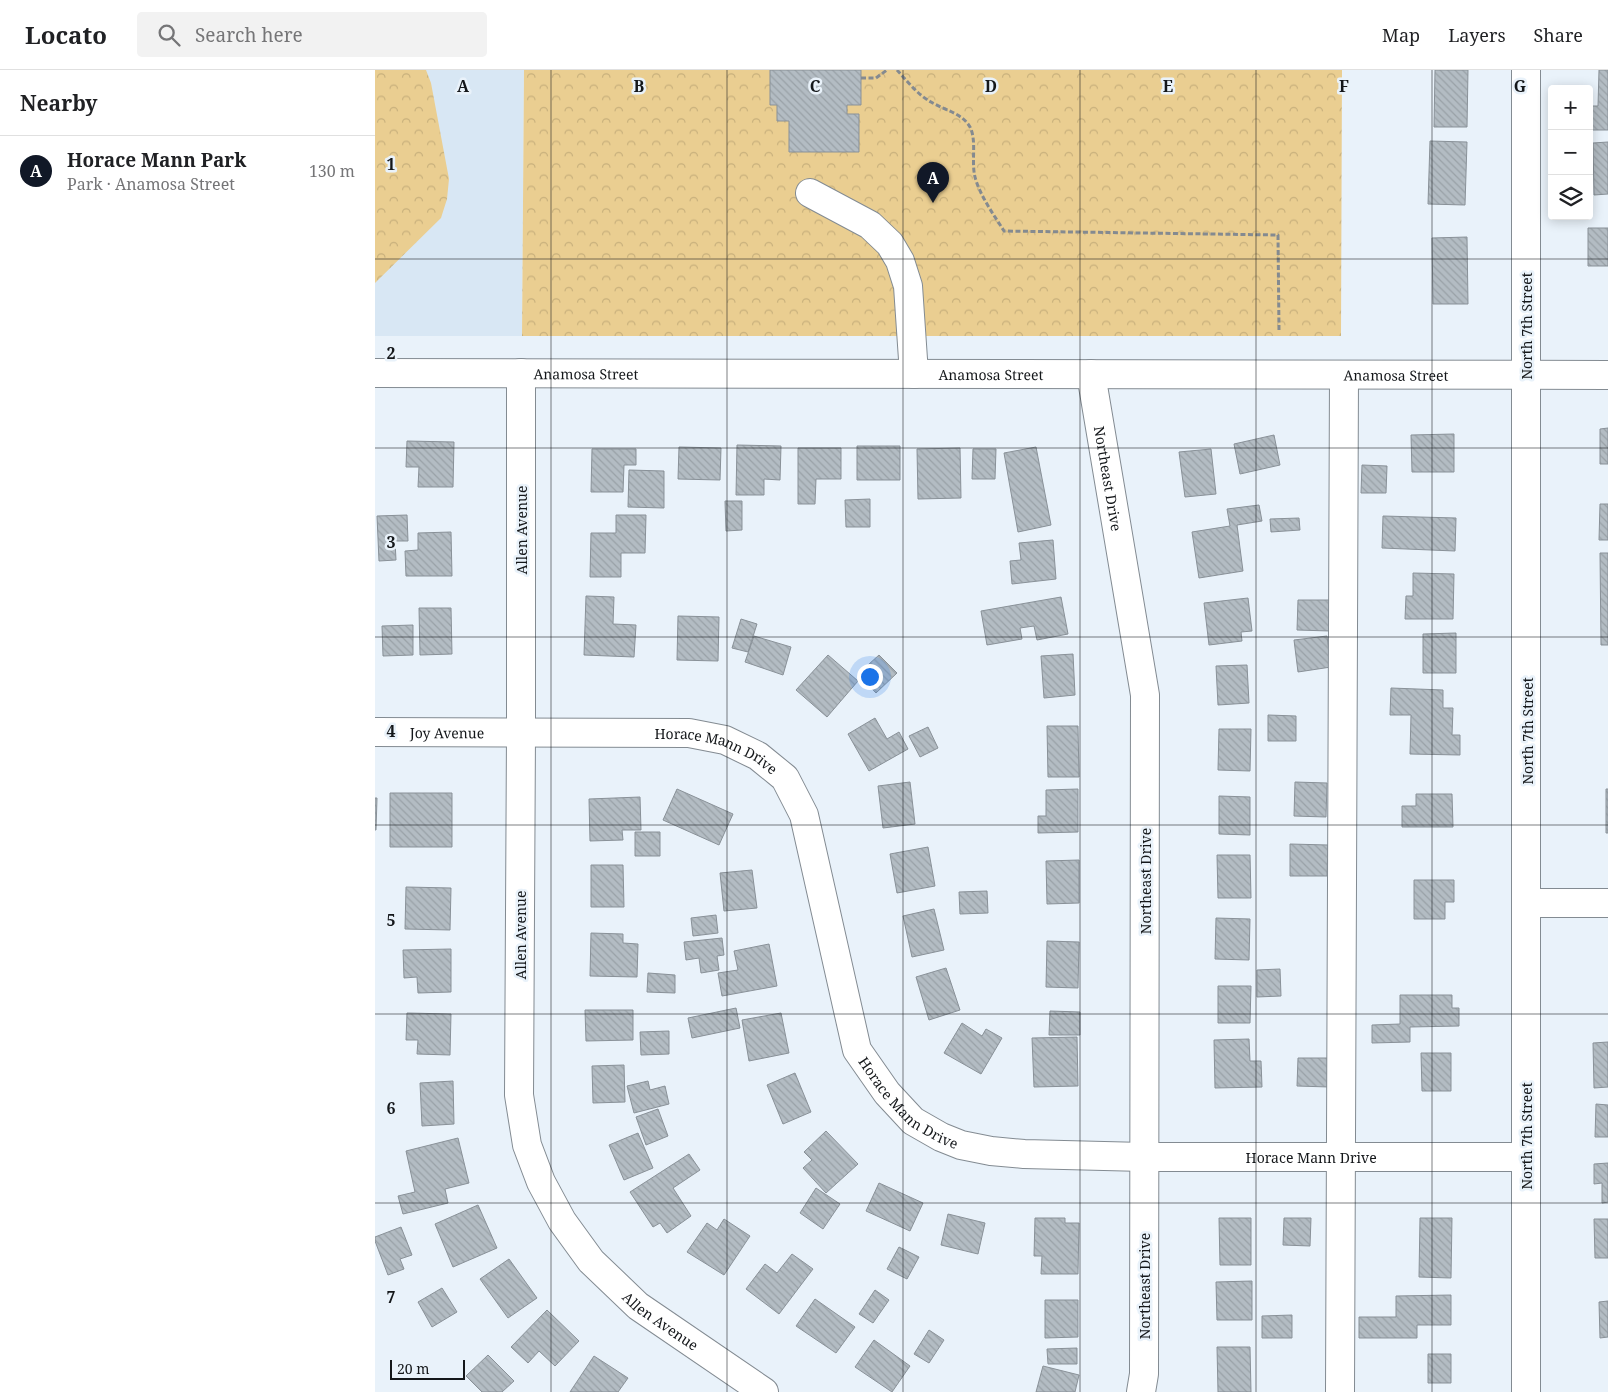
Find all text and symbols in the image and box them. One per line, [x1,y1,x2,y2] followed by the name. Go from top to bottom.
[137,12,487,57] search box
[25,18,107,51] text: Locato
[155,21,183,49] icon: search
[195,22,303,48] text: Search here
[1382,23,1420,47] text: Map
[1448,23,1506,47] text: Layers
[1534,23,1583,47] text: Share
[457,75,470,97] text: A
[634,75,645,97] text: B
[810,75,821,97] text: C
[985,75,997,97] text: D
[1163,75,1173,97] text: E
[1339,75,1349,97] text: F
[1514,75,1526,97] text: G
[1548,85,1593,220] map controls
[1548,85,1593,130] button: +
[20,89,98,117] text: Nearby
[1548,130,1593,175] button: −
[67,147,246,173] text: Horace Mann Park
[386,153,396,175] text: 1
[30,160,42,182] text: A
[309,160,355,182] text: 130 m
[917,162,949,203] pin: A
[67,173,235,195] text: Park · Anamosa Street
[1548,175,1593,220] button: layers
[1517,272,1536,380] street label: North 7th Street
[386,342,396,364] text: 2
[533,364,639,383] street label: Anamosa Street
[938,364,1044,384] street label: Anamosa Street
[1343,365,1449,384] street label: Anamosa Street
[1090,424,1127,533] street label: Northeast Drive
[512,486,531,574] street label: Allen Avenue
[386,531,396,553] text: 3
[857,664,883,690] your location
[1518,677,1537,785] street label: North 7th Street
[386,720,396,742] text: 4
[409,723,484,742] street label: Joy Avenue
[654,723,782,778] street label: Horace Mann Drive
[1136,828,1155,934] street label: Northeast Drive
[511,891,530,979] street label: Allen Avenue
[386,909,396,931] text: 5
[855,1053,961,1152] street label: Horace Mann Drive
[1517,1082,1536,1190] street label: North 7th Street
[386,1097,396,1119] text: 6
[1246,1148,1377,1167] street label: Horace Mann Drive
[1135,1233,1154,1339] street label: Northeast Drive
[386,1286,396,1308] text: 7
[619,1287,702,1354] street label: Allen Avenue
[390,1357,465,1380] scale bar
[397,1359,430,1378] text: 20 m

